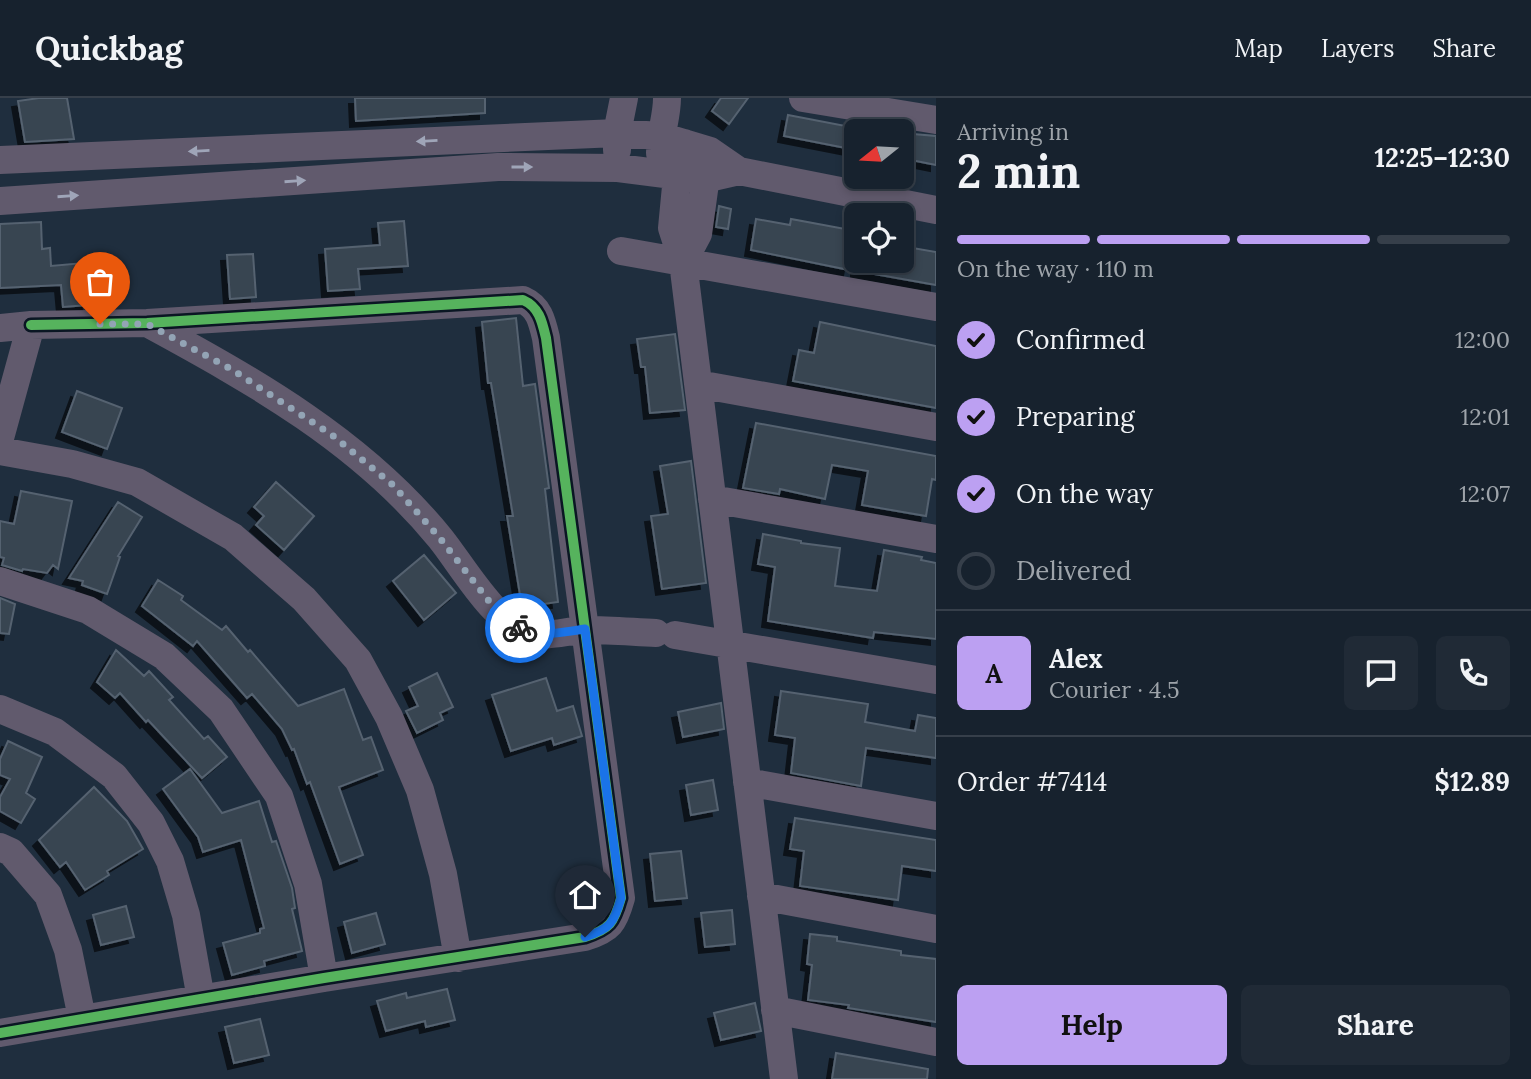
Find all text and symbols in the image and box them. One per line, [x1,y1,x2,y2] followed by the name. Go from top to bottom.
[35,27,183,69] text: Quickbag
[1234,33,1283,64] text: Map
[1321,33,1394,64] text: Layers
[1432,33,1496,64] text: Share
[957,117,1069,146] text: Arriving in
[844,119,914,189] north arrow
[844,119,914,273] map controls
[415,135,437,146] one-way arrow
[1375,141,1510,174] text: 12:25–12:30
[957,142,1080,201] text: 2 min
[188,146,210,157] one-way arrow
[511,161,533,173] one-way arrow
[284,175,306,186] one-way arrow
[57,190,79,201] one-way arrow
[844,203,914,273] button: locate
[70,252,130,324] pin
[957,254,1154,283] text: On the way · 110 m
[81,263,119,301] icon: bag
[957,321,995,359] icon: check
[1016,323,1145,356] text: Confirmed
[1455,325,1510,354] text: 12:00
[957,398,995,436] icon: check
[1016,400,1135,433] text: Preparing
[1461,402,1510,431] text: 12:01
[957,475,995,513] icon: check
[1016,477,1153,510] text: On the way
[1459,479,1510,508] text: 12:07
[1016,554,1132,587] text: Delivered
[485,593,555,663] courier
[501,609,539,647] icon: bike
[1344,636,1418,710] button: chat
[1436,636,1510,710] button: phone
[1049,642,1103,675] text: Alex
[985,657,1003,690] text: A
[1049,675,1180,704] text: Courier · 4.5
[957,765,1107,798] text: Order #7414
[1434,765,1510,798] text: $12.89
[555,865,615,937] pin
[566,876,604,914] icon: home
[957,985,1227,1065] button: Help
[1241,985,1510,1065] button: Share

